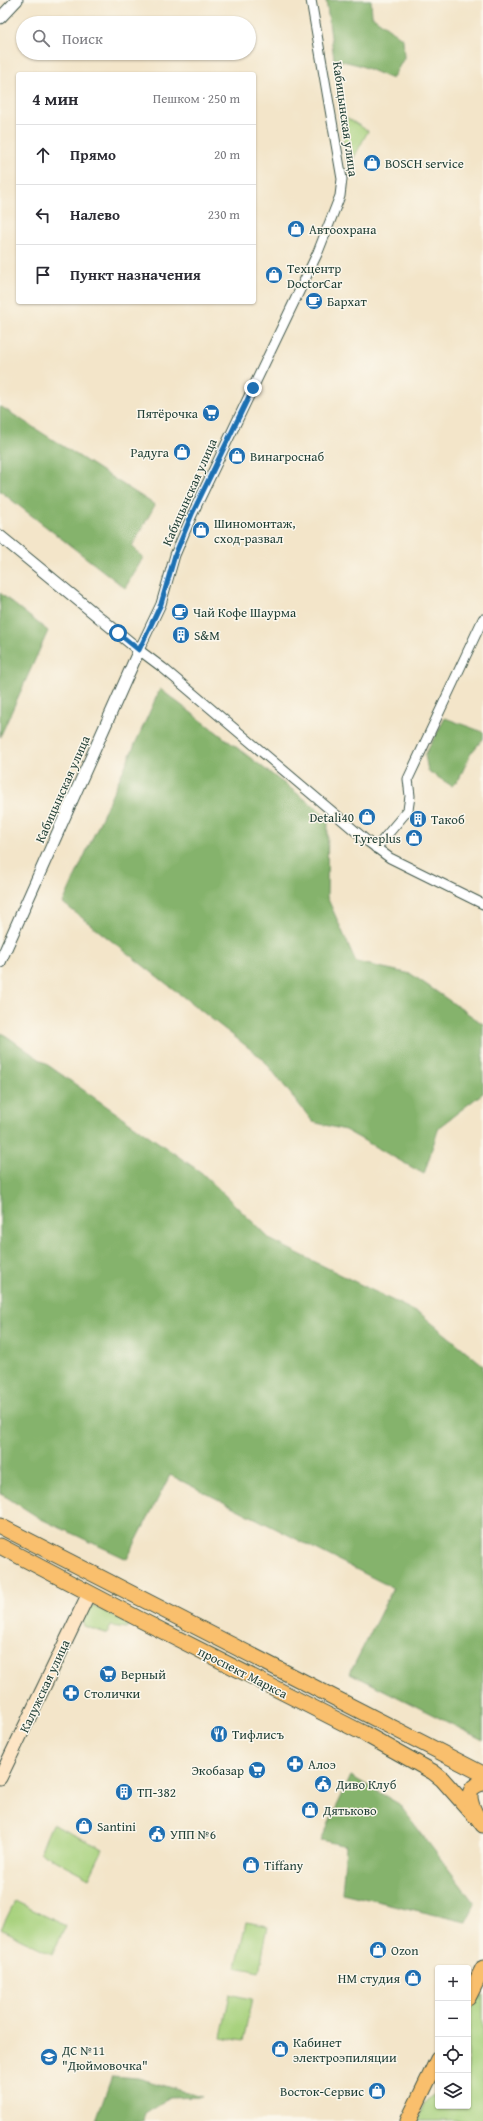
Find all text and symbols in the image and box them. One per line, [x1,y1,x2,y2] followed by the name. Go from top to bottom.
[16,16,256,60] search box
[30,27,52,49] icon: search
[62,28,103,49] text: Поиск
[328,60,363,179] street label: Кабицынская улица
[32,86,78,111] text: 4 мин
[153,89,240,108] text: Пешком · 250 m
[32,144,54,166] icon: ahead
[70,144,116,165] text: Прямо
[214,145,240,164] text: 20 m
[362,153,382,173] shop icon: BOSCH service
[385,154,464,173] place label: BOSCH service
[32,204,54,226] icon: left
[70,204,120,225] text: Налево
[208,205,240,224] text: 230 m
[286,219,306,239] shop icon: Автоохрана
[309,220,377,239] place label: Автоохрана
[287,259,343,293] place label: Техцентр DoctorCar
[32,264,54,286] icon: arrive
[70,264,201,285] text: Пункт назначения
[264,265,284,285] shop icon: Техцентр DoctorCar
[304,291,324,311] cafe icon: Бархат
[327,292,367,311] place label: Бархат
[244,379,262,397] route end
[201,403,221,423] supermarket icon: Пятёрочка
[137,404,199,423] place label: Пятёрочка
[157,435,222,549] street label: Кабицынская улица
[172,442,192,462] shop icon: Радуга
[130,443,170,462] place label: Радуга
[227,446,247,466] shop icon: Винагроснаб
[250,447,324,466] place label: Винагроснаб
[214,514,295,548] place label: Шиномонтаж, сход-развал
[191,520,211,540] shop icon: Шиномонтаж, сход-развал
[170,602,190,622] cafe icon: Чай Кофе Шаурма
[193,603,297,622] place label: Чай Кофе Шаурма
[109,624,127,642] route start
[171,625,191,645] building icon: S&M
[194,626,220,645] place label: S&M
[30,732,95,846] street label: Кабицынская улица
[357,807,377,827] shop icon: Detali40
[309,808,354,827] place label: Detali40
[408,809,428,829] building icon: Такоб
[431,810,465,829] place label: Такоб
[404,828,424,848] shop icon: Tyreplus
[353,829,401,848] place label: Tyreplus
[15,1636,75,1736] street label: Калужская улица
[195,1642,292,1704] street label: проспект Маркса
[98,1664,118,1684] supermarket icon: Верный
[121,1665,166,1684] place label: Верный
[61,1683,81,1703] pharmacy icon: Столички
[84,1684,141,1703] place label: Столички
[209,1724,229,1744] restaurant icon: Тифлисъ
[232,1725,284,1744] place label: Тифлисъ
[285,1754,305,1774] pharmacy icon: Алоэ
[308,1755,336,1774] place label: Алоэ
[247,1760,267,1780] supermarket icon: Экобазар
[191,1761,244,1780] place label: Экобазар
[313,1774,333,1794] public building icon: Диво Клуб
[335,1775,397,1794] place label: Диво Клуб
[114,1782,134,1802] building icon: ТП-382
[137,1783,176,1802] place label: ТП-382
[300,1800,320,1820] shop icon: Дятьково
[322,1801,377,1820] place label: Дятьково
[74,1816,94,1836] shop icon: Santini
[97,1817,136,1836] place label: Santini
[147,1824,167,1844] public building icon: УПП №6
[170,1825,216,1844] place label: УПП №6
[241,1855,261,1875] shop icon: Tiffany
[264,1856,304,1875] place label: Tiffany
[368,1940,388,1960] shop icon: Ozon
[391,1941,419,1960] place label: Ozon
[435,1965,471,2109] map controls
[435,1965,471,2001] button: +
[403,1968,423,1988] shop icon: HM студия
[338,1969,400,1988] place label: HM студия
[435,2001,471,2037] button: −
[293,2033,397,2067] place label: Кабинет электроэпиляции
[435,2037,471,2073] button: locate
[270,2039,290,2059] shop icon: Кабинет электроэпиляции
[61,2041,148,2075] place label: ДС №11 "Дюймовочка"
[39,2047,59,2067] school or university icon: ДС №11 "Дюймовочка"
[435,2073,471,2109] button: layers
[367,2081,387,2101] shop icon: Восток-Сервис
[280,2082,364,2101] place label: Восток-Сервис

